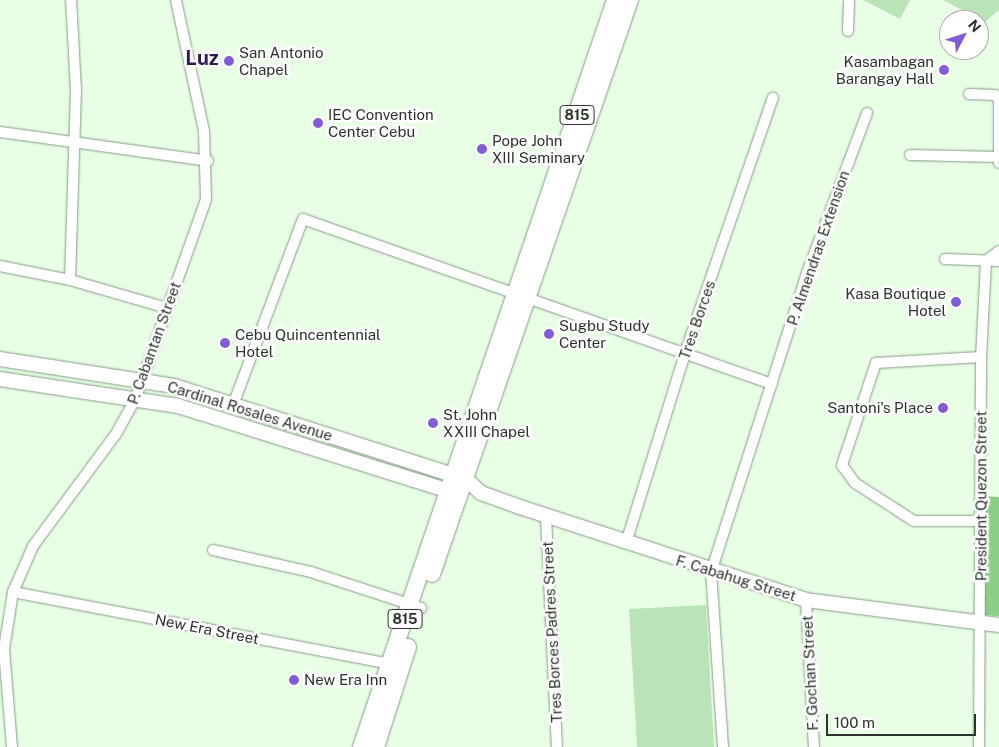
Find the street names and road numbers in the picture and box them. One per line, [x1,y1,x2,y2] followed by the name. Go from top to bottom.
[560,104,594,126] road number: 815
[783,168,853,328] street label: P. Almendras Extension
[675,278,719,362] street label: Tres Borces
[123,279,185,407] street label: P. Cabantan Street
[165,377,335,445] street label: Cardinal Rosales Avenue
[972,411,990,581] street label: President Quezon Street
[538,541,566,723] street label: Tres Borces Padres Street
[674,551,798,605] street label: F. Cabahug Street
[388,608,422,630] road number: 815
[154,610,260,648] street label: New Era Street
[798,615,822,731] street label: F. Gochan Street

